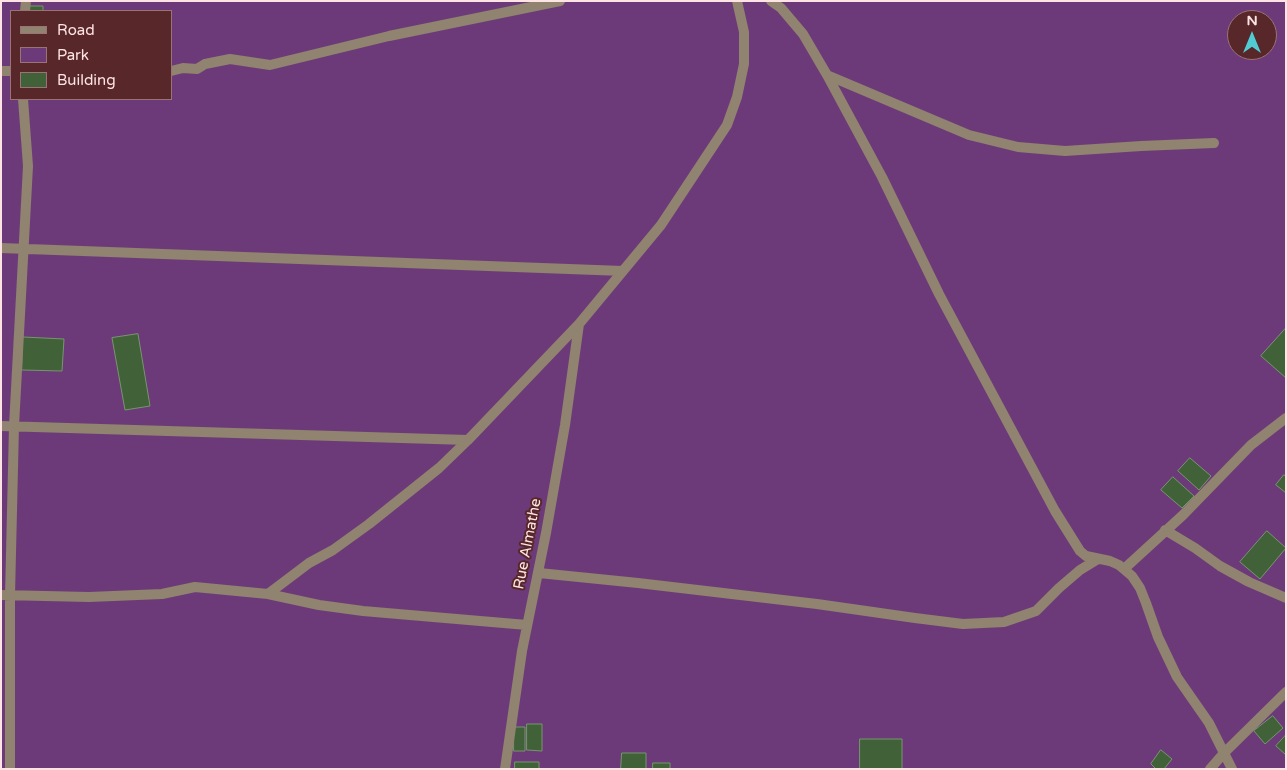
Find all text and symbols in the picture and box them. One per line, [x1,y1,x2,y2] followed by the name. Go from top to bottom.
[10,10,172,100] legend
[1227,10,1277,60] north arrow
[1246,12,1258,29] text: N
[57,21,95,39] text: Road
[57,46,89,64] text: Park
[57,71,116,89] text: Building
[510,497,546,591] street label: Rue Almathe

